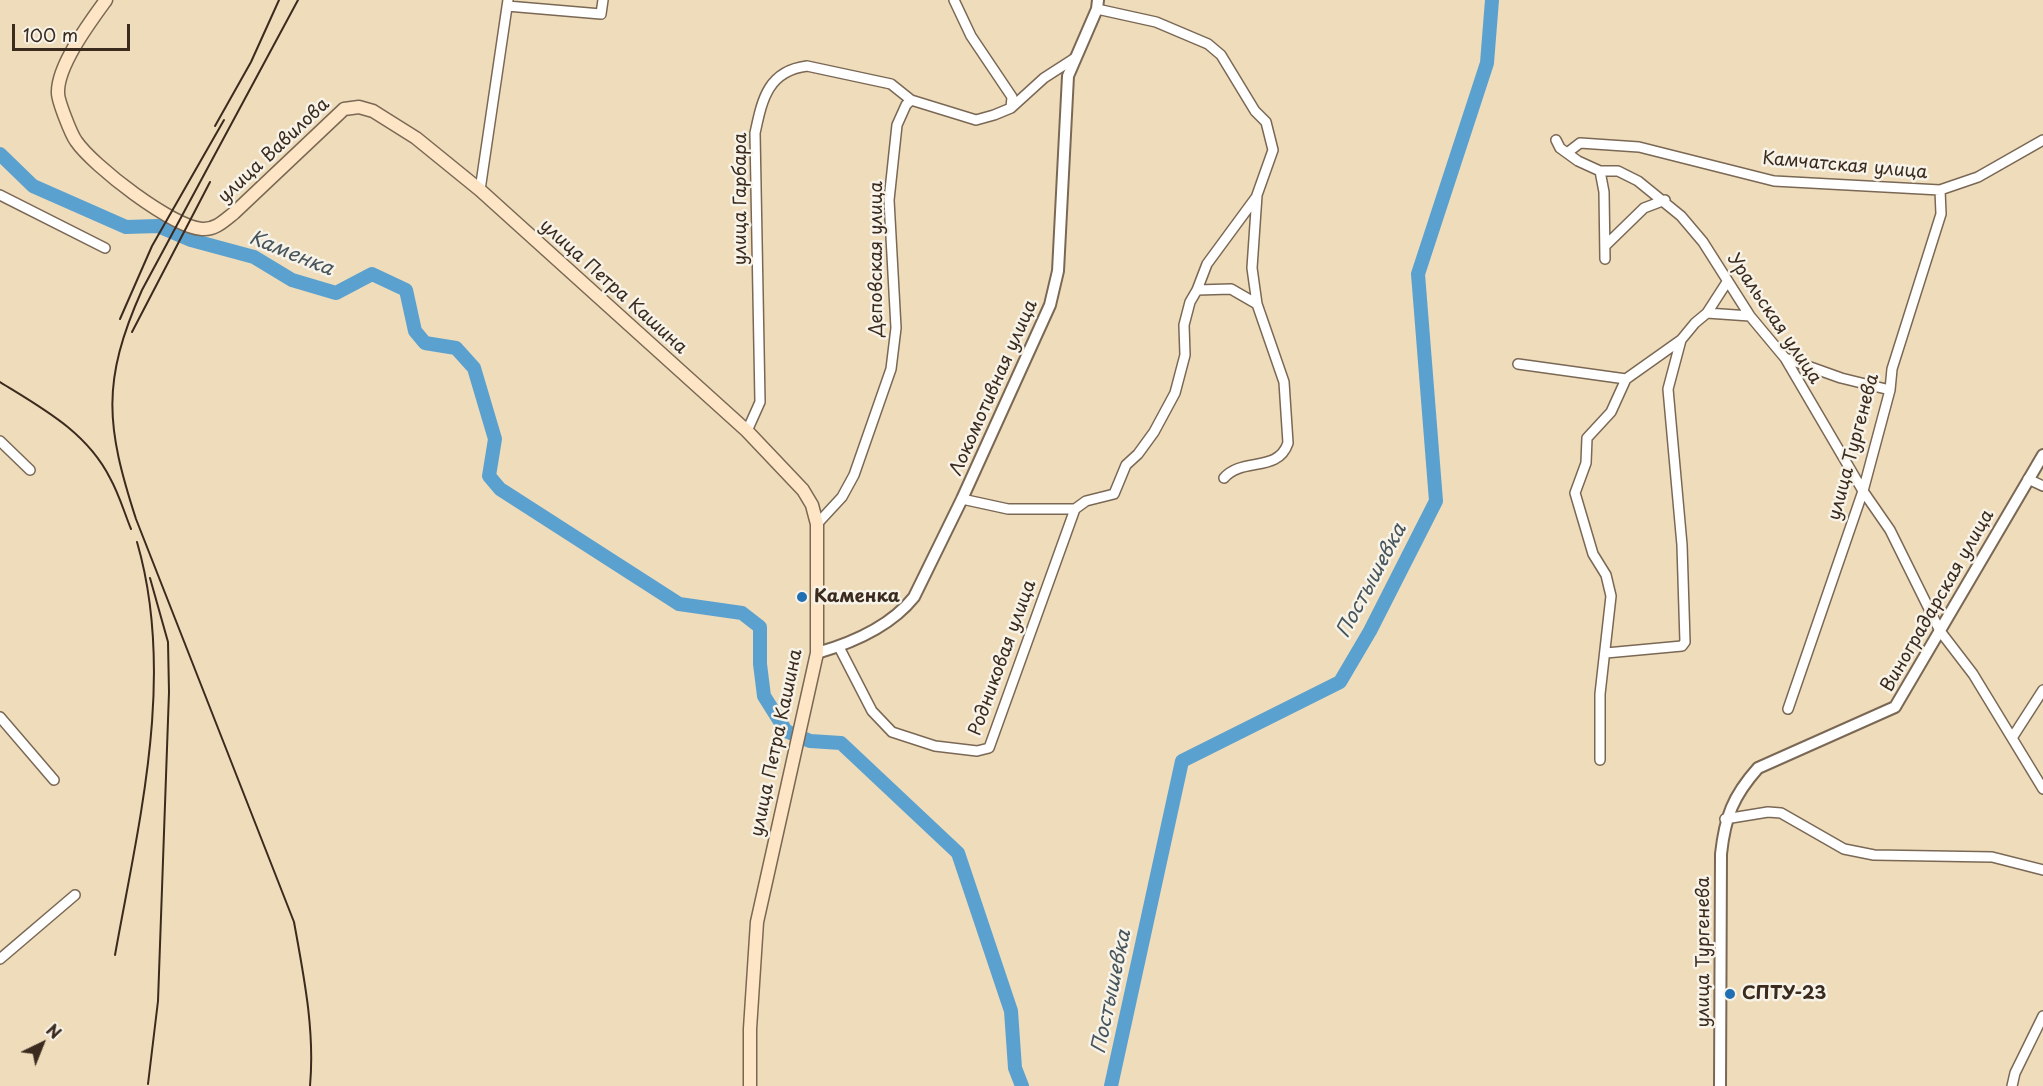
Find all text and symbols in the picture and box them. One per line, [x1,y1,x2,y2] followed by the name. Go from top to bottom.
[15,12,134,50] scale bar
[23,21,78,48] text: 100 m
[214,94,334,208] street label: улица Вавилова
[730,133,752,265] street label: улица Гарбара
[1762,148,1928,184] street label: Камчатская улица
[866,181,888,337] street label: Деповская улица
[535,215,691,359] street label: улица Петра Кашина
[245,226,337,282] water label: Каменка
[1722,250,1826,388] street label: Уральская улица
[945,297,1043,479] street label: Локомотивная улица
[1824,371,1884,523] street label: улица Тургенева
[1877,506,1999,696] street label: Виноградарская улица
[1332,520,1412,642] water label: Постышевка
[965,577,1041,739] street label: Родниковая улица
[814,586,900,608] place label: Каменка
[795,590,809,604] marker: Каменка
[747,647,807,839] street label: улица Петра Кашина
[1693,876,1715,1028] street label: улица Тургенева
[1087,928,1137,1056] water label: Постышевка
[1742,983,1826,1005] place label: СПТУ-23
[1723,987,1737,1001] marker: СПТУ-23
[12,1014,72,1074] north arrow
[41,1018,67,1044] text: N

